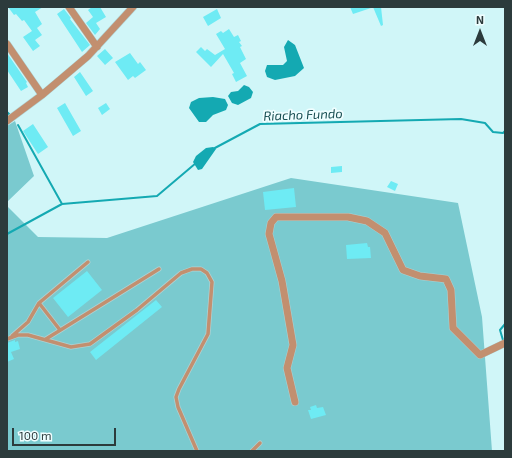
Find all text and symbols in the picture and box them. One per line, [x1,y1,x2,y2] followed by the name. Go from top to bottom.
[460,12,500,52] north arrow
[476,13,484,26] text: N
[263,106,343,124] water label: Riacho Fundo
[14,420,118,446] scale bar
[19,428,51,442] text: 100 m

